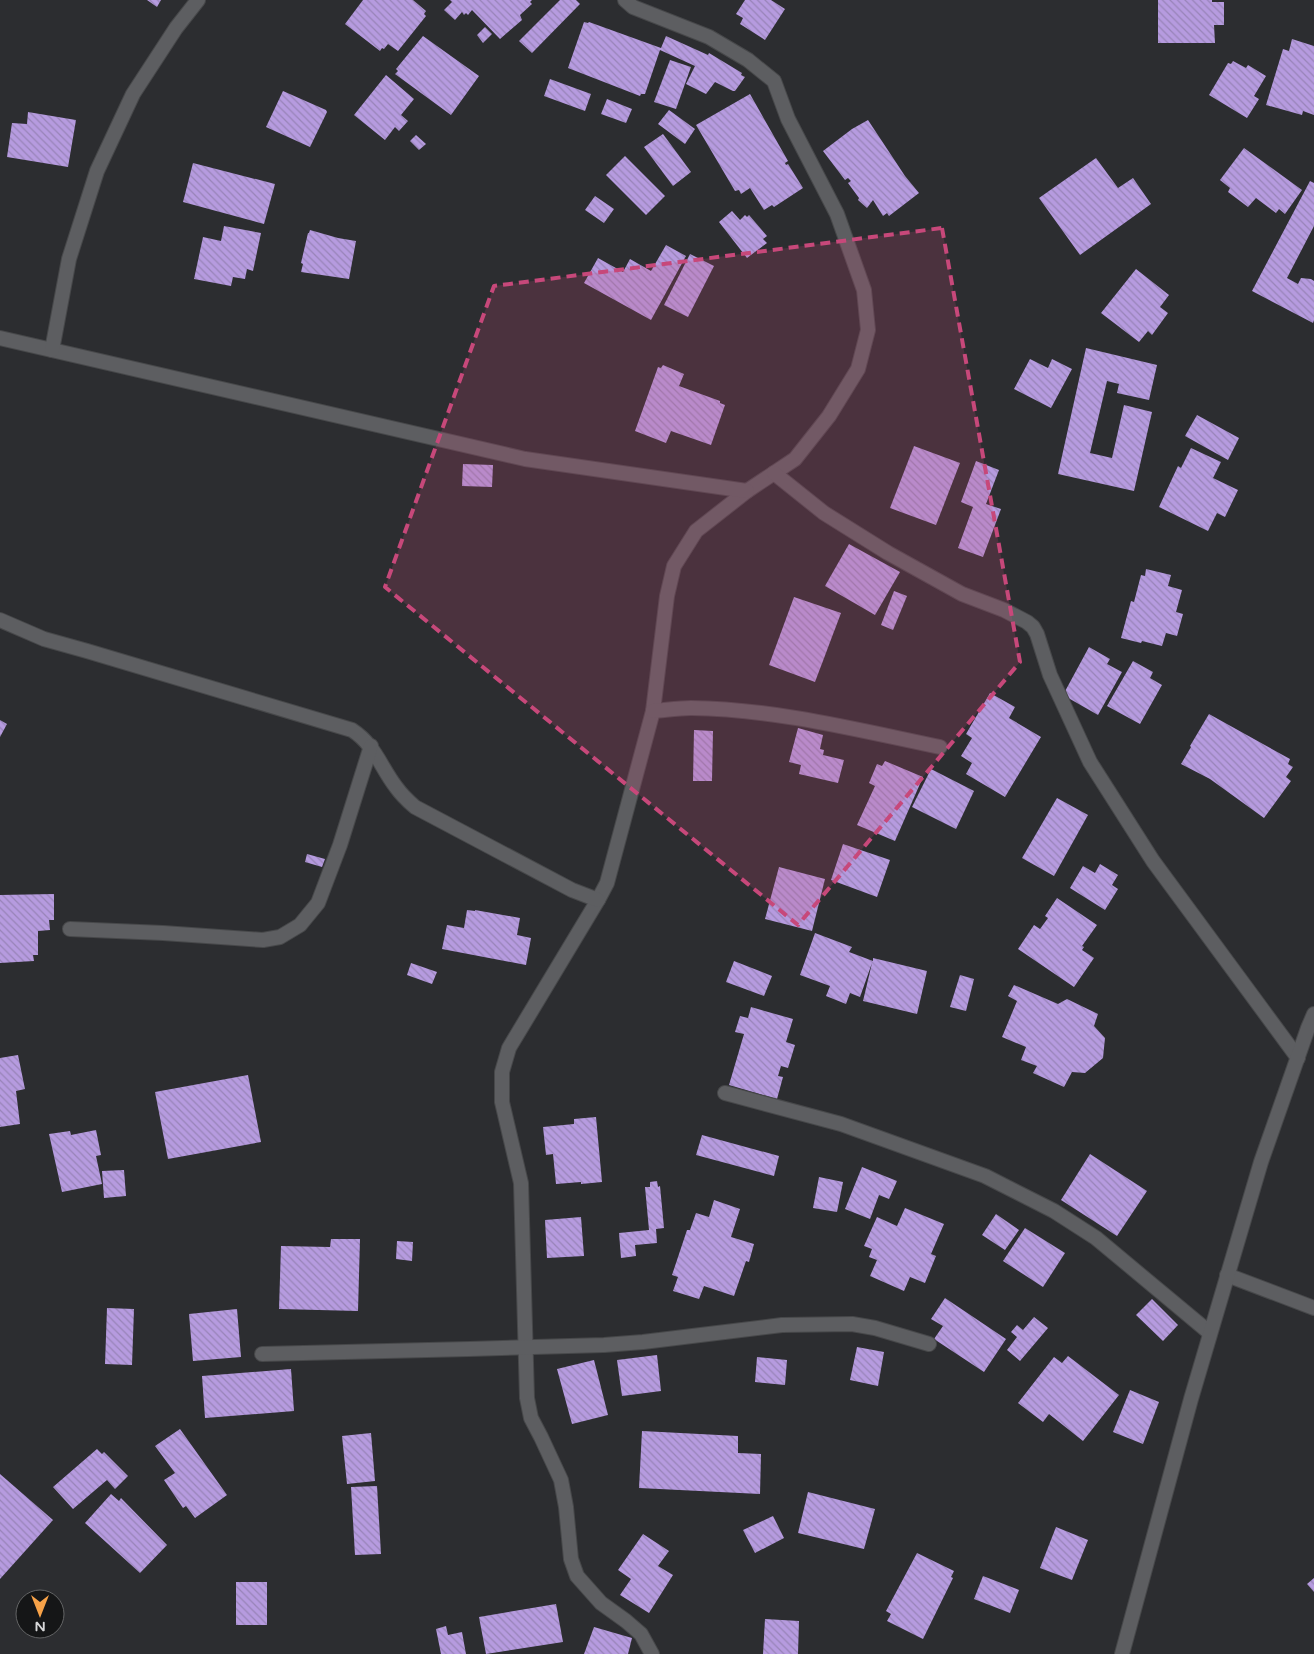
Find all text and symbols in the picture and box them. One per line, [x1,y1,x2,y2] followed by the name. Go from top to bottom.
[15,1589,65,1639] north arrow
[34,1618,46,1635] text: N

